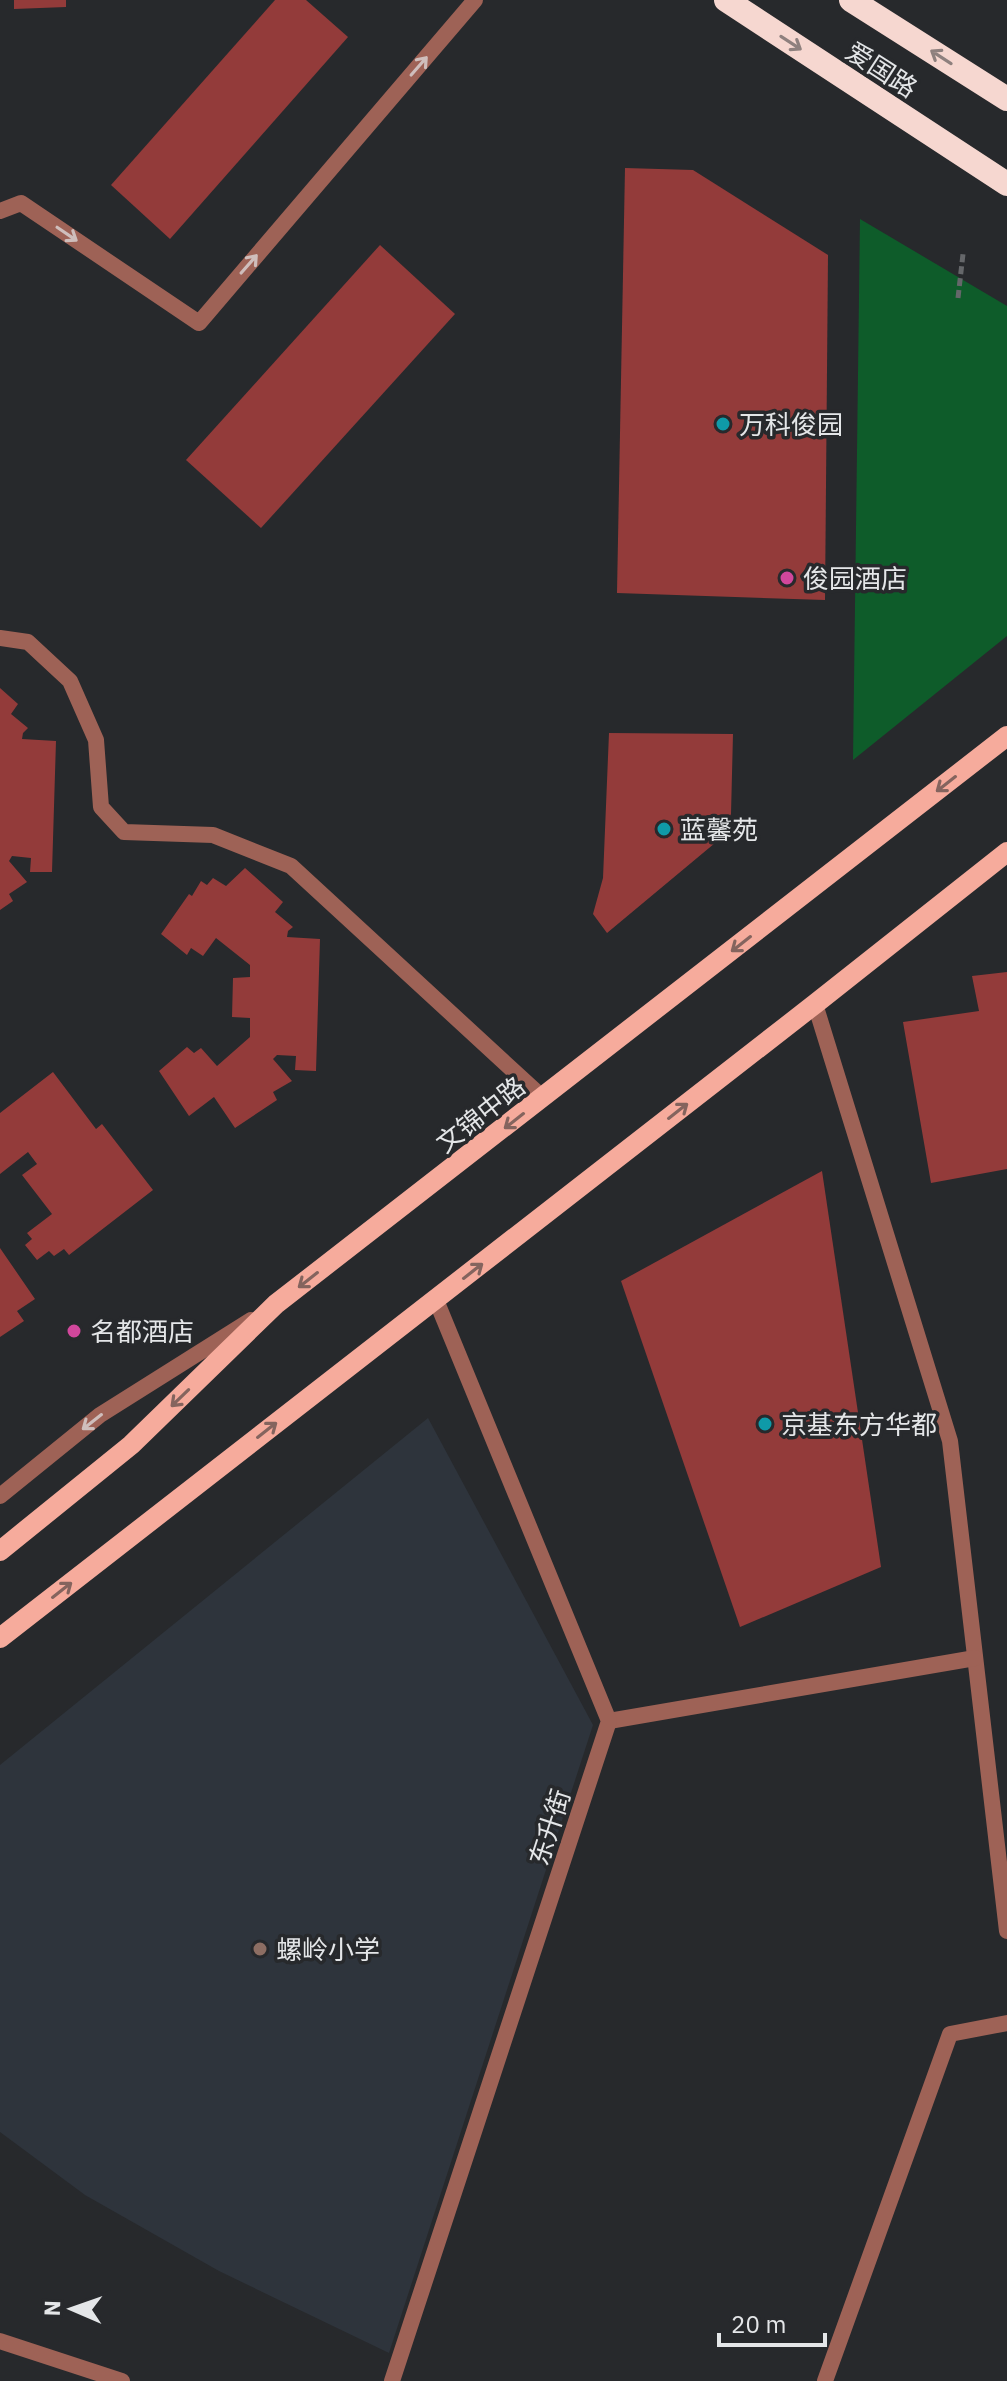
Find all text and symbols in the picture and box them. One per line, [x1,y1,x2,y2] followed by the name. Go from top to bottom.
[840,33,924,105] street label: 爱国路
[779,35,802,51] one-way arrow
[930,49,953,65] one-way arrow
[409,57,427,77] one-way arrow
[55,226,77,242] one-way arrow
[240,254,258,275] one-way arrow
[739,407,843,441] place label: 万科俊园
[714,415,732,433] marker: 万科俊园
[803,561,907,595] place label: 俊园酒店
[778,569,796,587] marker: 俊园酒店
[935,775,957,792] one-way arrow
[680,812,758,846] place label: 蓝馨苑
[655,820,673,838] marker: 蓝馨苑
[731,935,752,952] one-way arrow
[429,1069,531,1159] street label: 文锦中路
[667,1103,688,1120] one-way arrow
[503,1112,525,1129] one-way arrow
[461,1263,483,1280] one-way arrow
[298,1271,319,1288] one-way arrow
[90,1314,194,1348] place label: 名都酒店
[65,1322,83,1340] marker: 名都酒店
[170,1388,190,1407] one-way arrow
[781,1407,937,1441] place label: 京基东方华都
[82,1413,103,1430] one-way arrow
[756,1415,774,1433] marker: 京基东方华都
[256,1422,277,1439] one-way arrow
[51,1581,72,1598] one-way arrow
[521,1785,577,1869] street label: 东升街
[276,1932,380,1966] place label: 螺岭小学
[251,1940,269,1958] marker: 螺岭小学
[32,2269,112,2349] north arrow
[719,2297,825,2347] scale bar
[37,2300,66,2317] text: N
[731,2308,786,2340] text: 20 m

